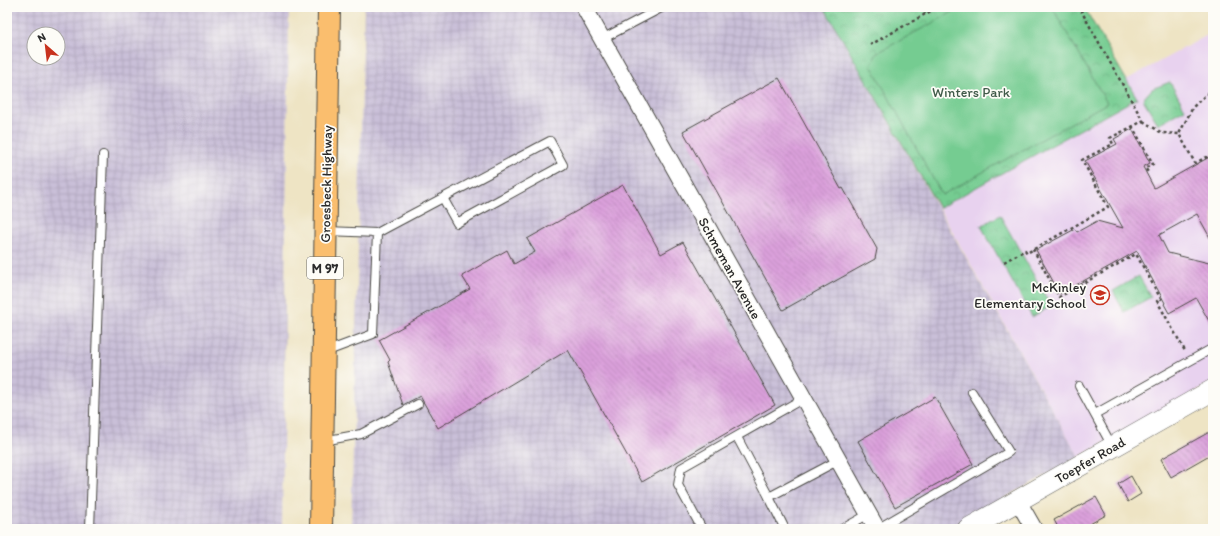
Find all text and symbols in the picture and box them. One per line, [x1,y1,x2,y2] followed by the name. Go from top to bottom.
[26,26,66,66] north arrow
[35,30,48,45] text: N
[932,84,1011,101] park label: Winters Park
[317,125,336,243] street label: Groesbeck Highway
[695,214,765,322] street label: Schmeman Avenue
[307,257,343,279] road number: M 97
[974,279,1086,312] place label: McKinley Elementary School
[1089,284,1111,306] school or university icon: McKinley Elementary School
[1052,433,1129,487] street label: Toepfer Road

